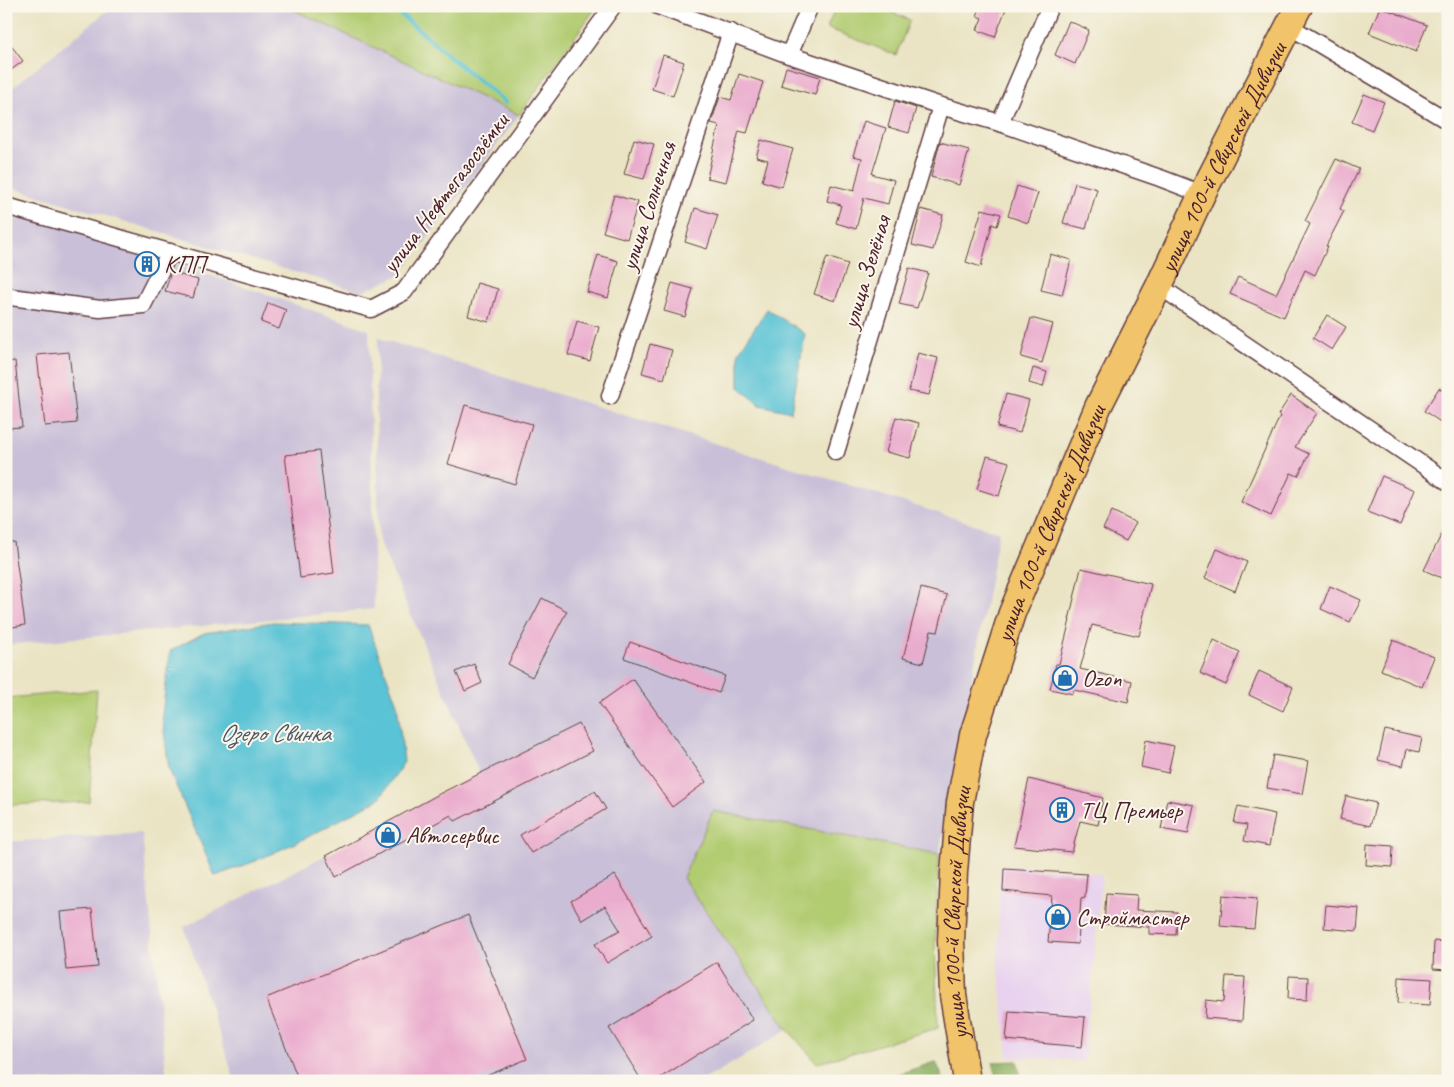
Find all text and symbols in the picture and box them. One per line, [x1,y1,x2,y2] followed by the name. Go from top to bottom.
[1152,35,1294,279] street label: улица 100-й Свирской Дивизии
[374,105,516,281] street label: улица Нефтегазосъёмки
[612,137,683,276] street label: улица Солнечная
[834,211,898,334] street label: улица Зелёная
[164,249,209,279] place label: КПП
[134,251,160,277] building icon: КПП
[988,398,1113,648] street label: улица 100-й Свирской Дивизии
[1082,663,1122,693] place label: Ozon
[1052,665,1078,691] shop icon: Ozon
[220,717,332,749] water label: Озеро Свинка
[936,782,978,1044] street label: улица 100-й Свирской Дивизии
[1080,795,1183,825] place label: ТЦ Премьер
[1049,797,1075,823] building icon: ТЦ Премьер
[406,820,500,850] place label: Автосервис
[375,822,401,848] shop icon: Автосервис
[1076,902,1190,932] place label: Строймастер
[1045,904,1071,930] shop icon: Строймастер

